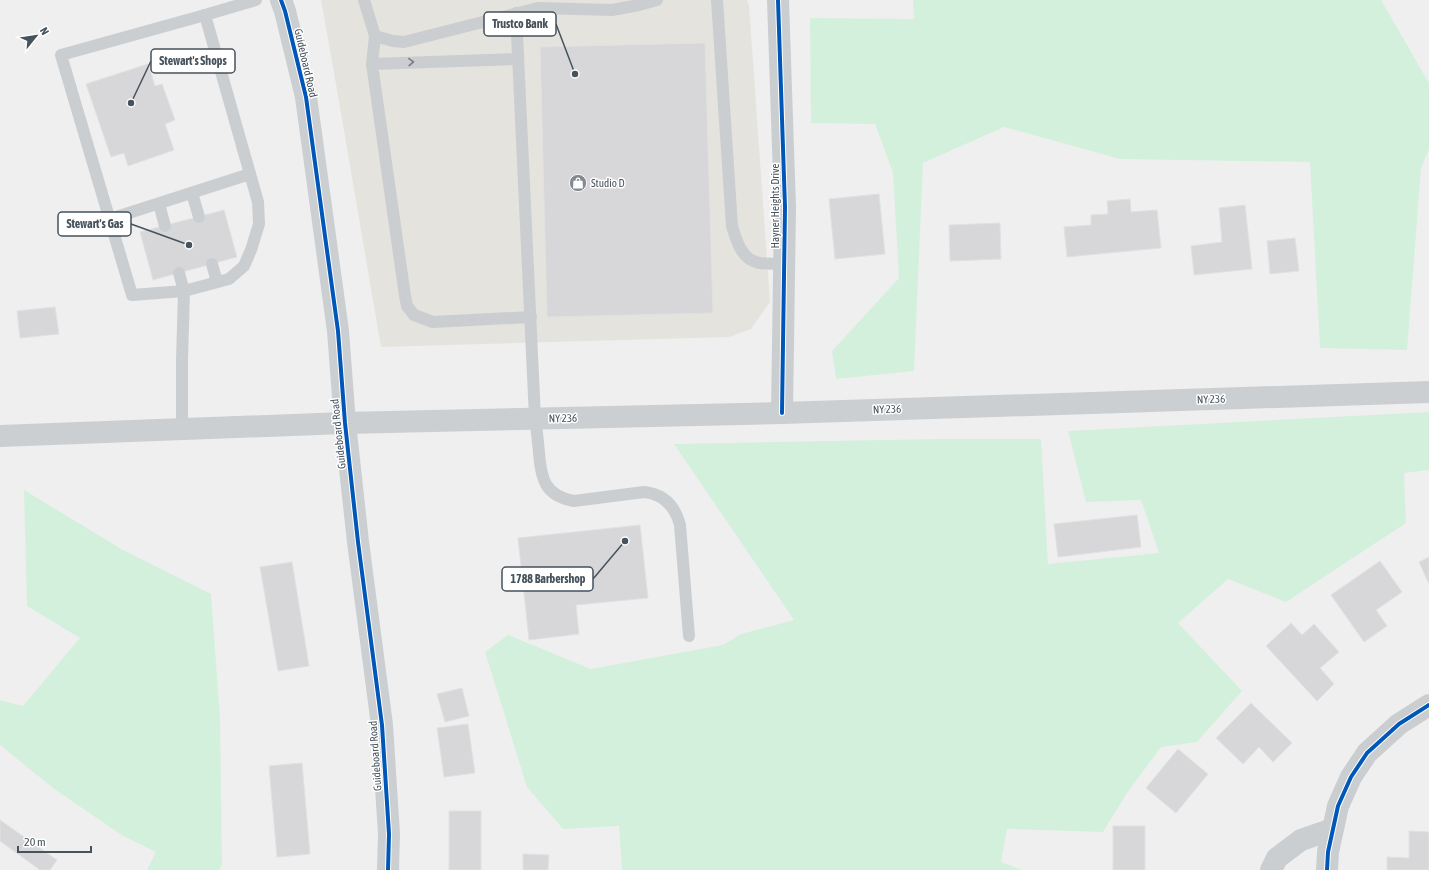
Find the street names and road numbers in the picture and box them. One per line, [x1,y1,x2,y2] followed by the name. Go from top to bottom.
[292,27,320,99] street label: Guideboard Road
[769,163,781,249] street label: Hayner Heights Drive
[1197,393,1225,405] street label: NY 236
[328,398,348,470] street label: Guideboard Road
[873,403,901,415] street label: NY 236
[549,412,577,424] street label: NY 236
[367,720,383,792] street label: Guideboard Road

